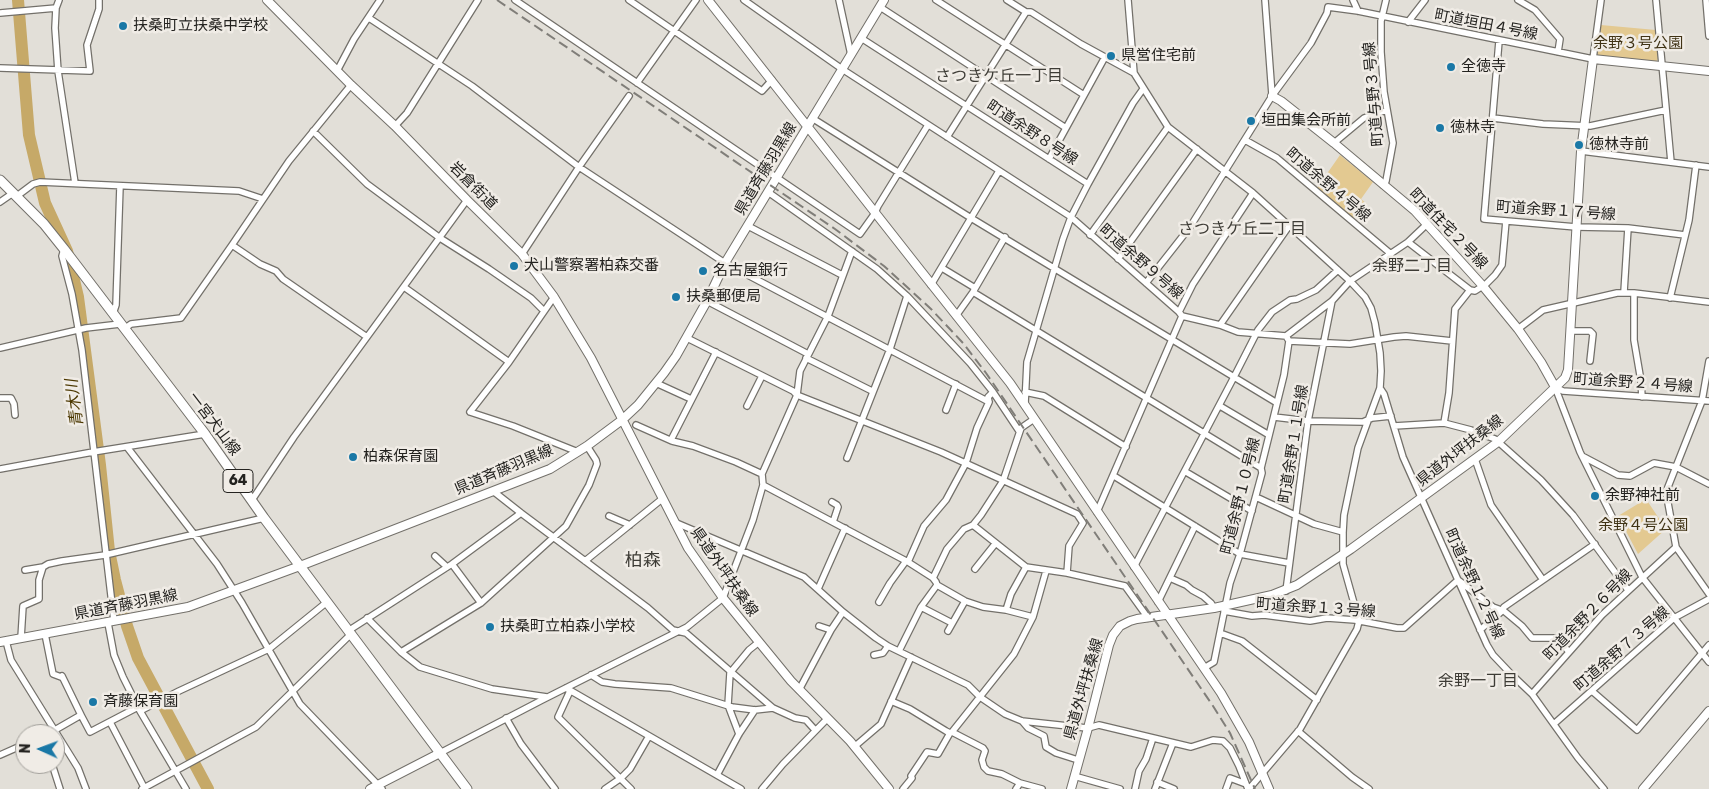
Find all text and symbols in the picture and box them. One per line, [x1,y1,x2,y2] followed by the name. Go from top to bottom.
[1433,6,1539,44] street label: 町道垣田４号線
[133,17,268,35] place label: 扶桑町立扶桑中学校
[117,20,129,32] marker: 扶桑町立扶桑中学校
[1593,35,1683,53] park label: 余野３号公園
[1360,41,1388,147] street label: 町道与野３号線
[1121,47,1196,65] place label: 県営住宅前
[1105,50,1117,62] marker: 県営住宅前
[1461,58,1506,76] place label: 全徳寺
[1445,61,1457,73] marker: 全徳寺
[935,66,1063,86] district label: さつきケ丘一丁目
[983,97,1081,169] street label: 町道余野８号線
[1261,112,1351,130] place label: 垣田集会所前
[1245,115,1257,127] marker: 垣田集会所前
[731,119,801,219] street label: 県道斉藤羽黒線
[1450,119,1495,137] place label: 徳林寺
[1434,122,1446,134] marker: 徳林寺
[1589,136,1649,154] place label: 徳林寺前
[1573,139,1585,151] marker: 徳林寺前
[1282,144,1374,226] street label: 町道余野４号線
[445,158,501,214] street label: 岩倉街道
[1405,185,1491,273] street label: 町道住宅２号線
[1496,198,1616,224] street label: 町道余野１７号線
[1178,219,1306,239] district label: さつきケ丘二丁目
[1095,221,1187,303] street label: 町道余野９号線
[1372,256,1452,276] district label: 余野二丁目
[524,257,659,275] place label: 犬山警察署柏森交番
[508,260,520,272] marker: 犬山警察署柏森交番
[713,262,788,280] place label: 名古屋銀行
[697,265,709,277] marker: 名古屋銀行
[686,288,761,306] place label: 扶桑郵便局
[670,291,682,303] marker: 扶桑郵便局
[1573,370,1693,396] street label: 町道余野２４号線
[63,378,87,428] water label: 青木川
[1276,383,1312,505] street label: 町道余野１１号線
[184,389,244,459] street label: 一宮犬山線
[1413,412,1507,490] street label: 県道外坪扶桑線
[1218,436,1264,556] street label: 町道余野１０号線
[452,441,556,499] street label: 県道斉藤羽黒線
[363,448,438,466] place label: 柏森保育園
[347,451,359,463] marker: 柏森保育園
[223,470,253,492] road number: 64
[1605,487,1680,505] place label: 余野神社前
[1589,490,1601,502] marker: 余野神社前
[1598,517,1688,535] park label: 余野４号公園
[687,524,761,620] street label: 県道外坪扶桑線
[1440,526,1508,642] street label: 町道余野１２号線
[625,550,661,572] district label: 柏森
[1540,566,1636,664] street label: 町道余野２６号線
[73,586,179,624] street label: 県道斉藤羽黒線
[1256,595,1376,621] street label: 町道余野１３号線
[1571,603,1673,695] street label: 町道余野７３号線
[500,618,635,636] place label: 扶桑町立柏森小学校
[484,621,496,633] marker: 扶桑町立柏森小学校
[1061,636,1107,742] street label: 県道外坪扶桑線
[1438,671,1518,691] district label: 余野一丁目
[103,693,178,711] place label: 斉藤保育園
[87,696,99,708] marker: 斉藤保育園
[15,724,65,774] north arrow
[17,743,34,754] text: N

